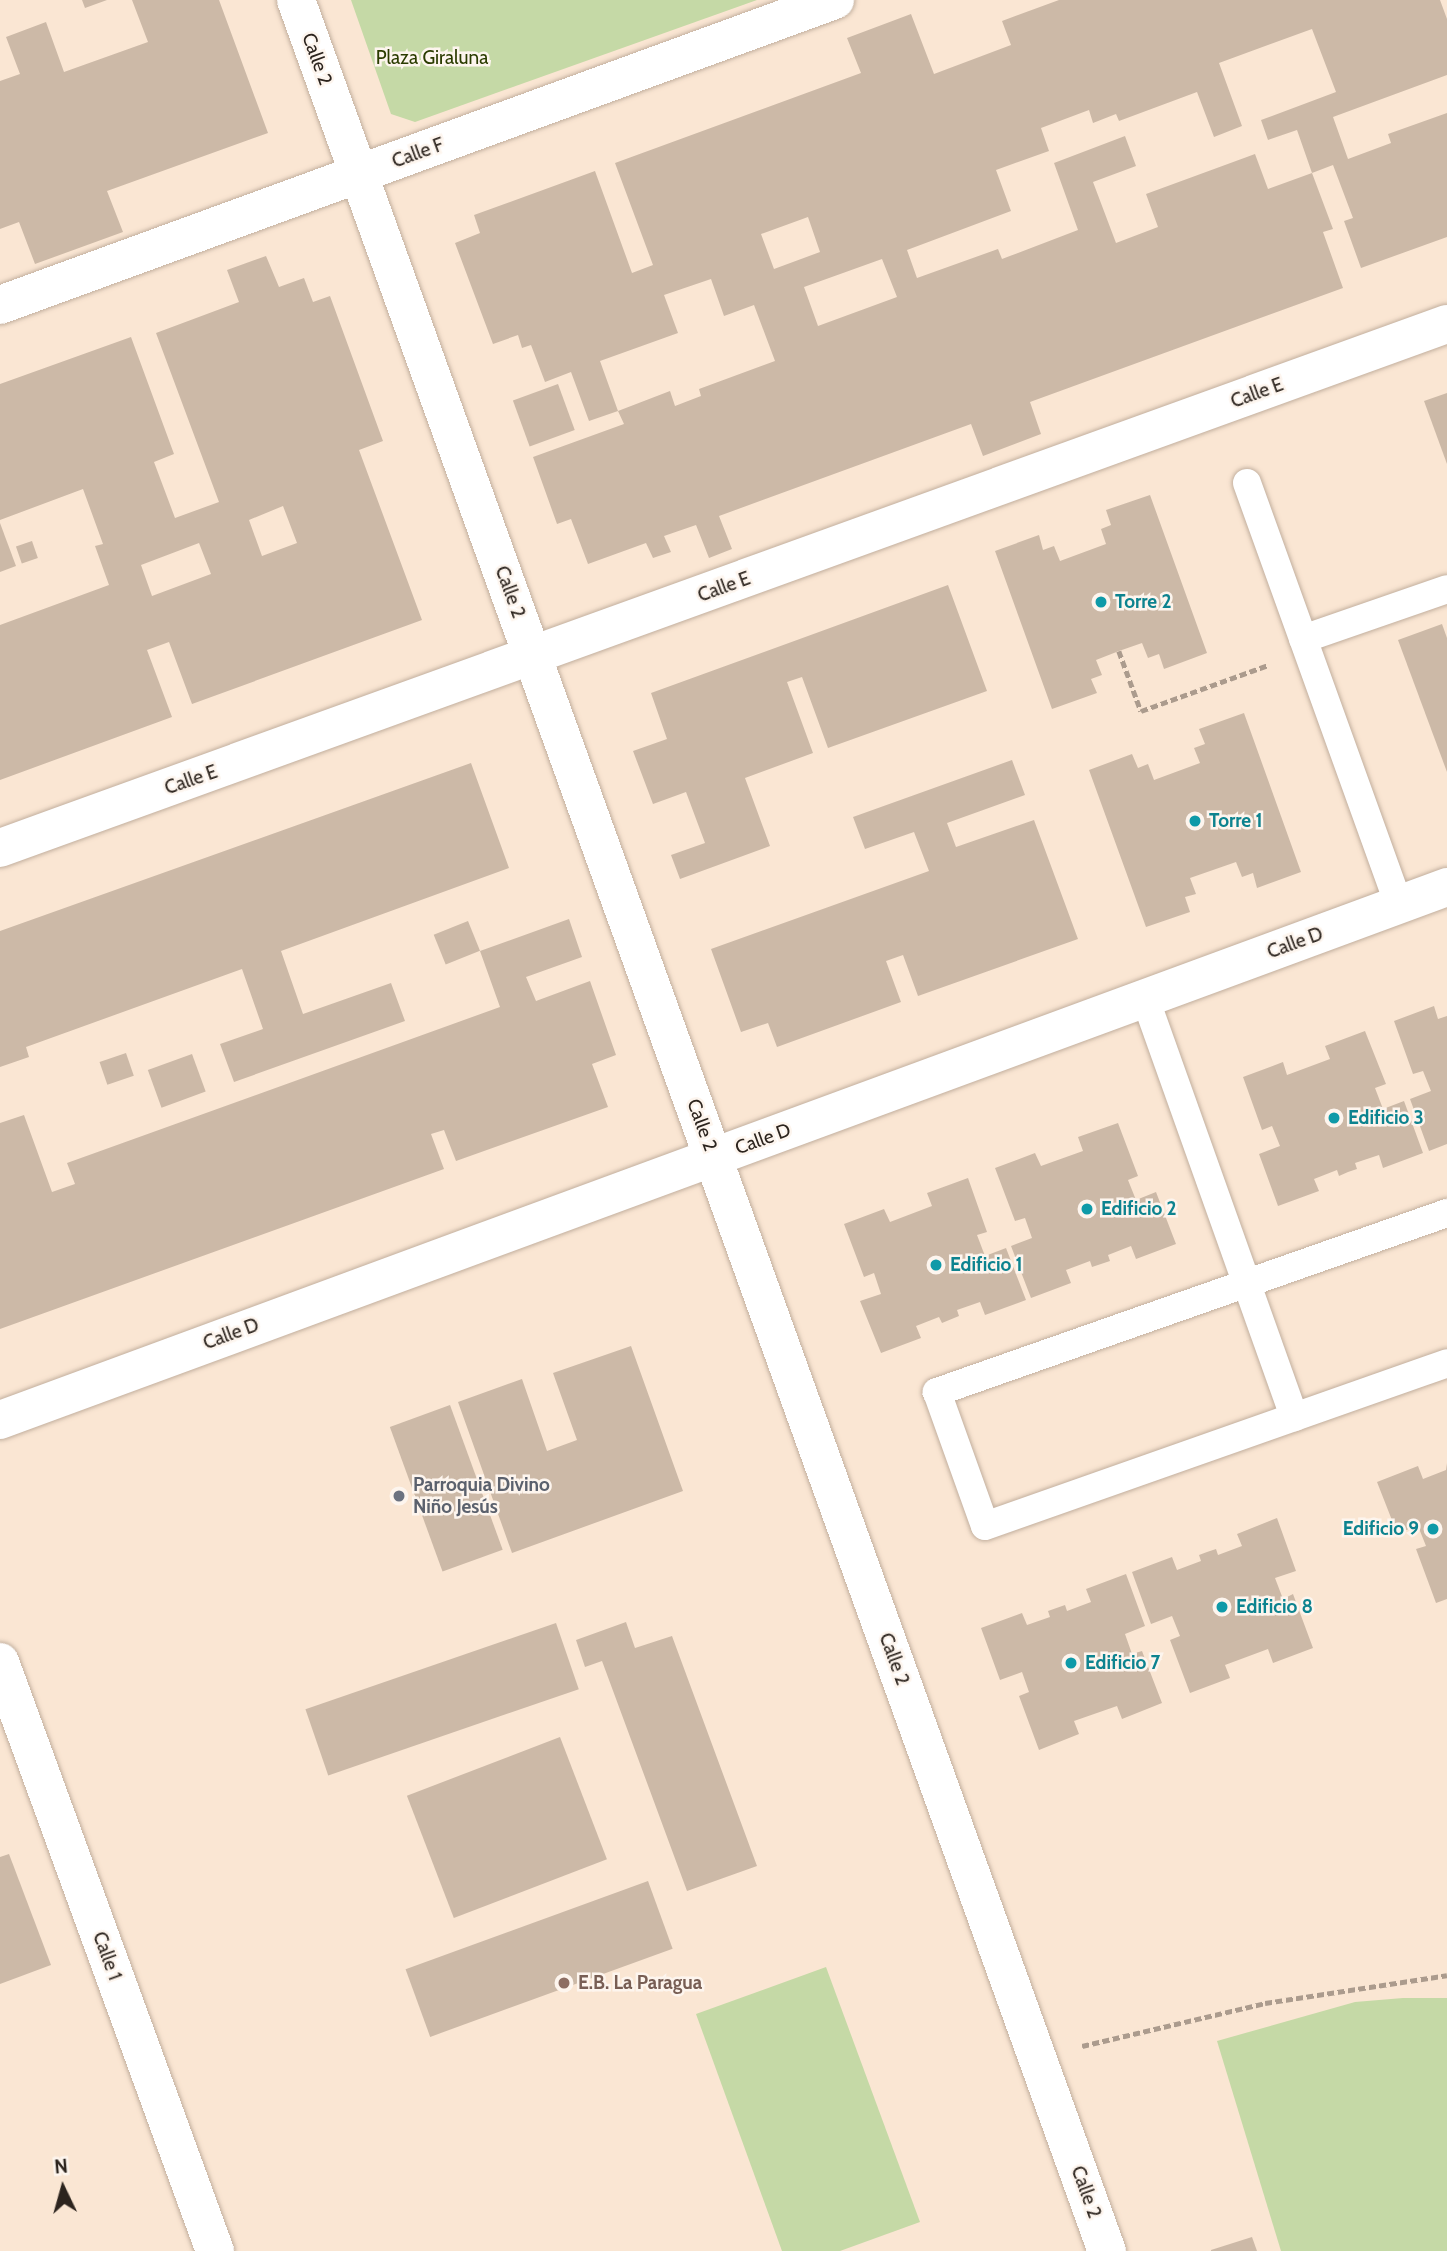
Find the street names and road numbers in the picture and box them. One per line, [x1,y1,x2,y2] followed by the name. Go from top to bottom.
[297,30,337,88] street label: Calle 2
[389,133,447,173] street label: Calle F
[1228,373,1286,413] street label: Calle E
[490,563,530,621] street label: Calle 2
[695,567,753,607] street label: Calle E
[162,760,220,800] street label: Calle E
[1264,922,1326,964] street label: Calle D
[682,1096,722,1154] street label: Calle 2
[732,1118,794,1160] street label: Calle D
[200,1313,262,1355] street label: Calle D
[874,1630,914,1688] street label: Calle 2
[88,1929,126,1983] street label: Calle 1
[1066,2163,1106,2221] street label: Calle 2

